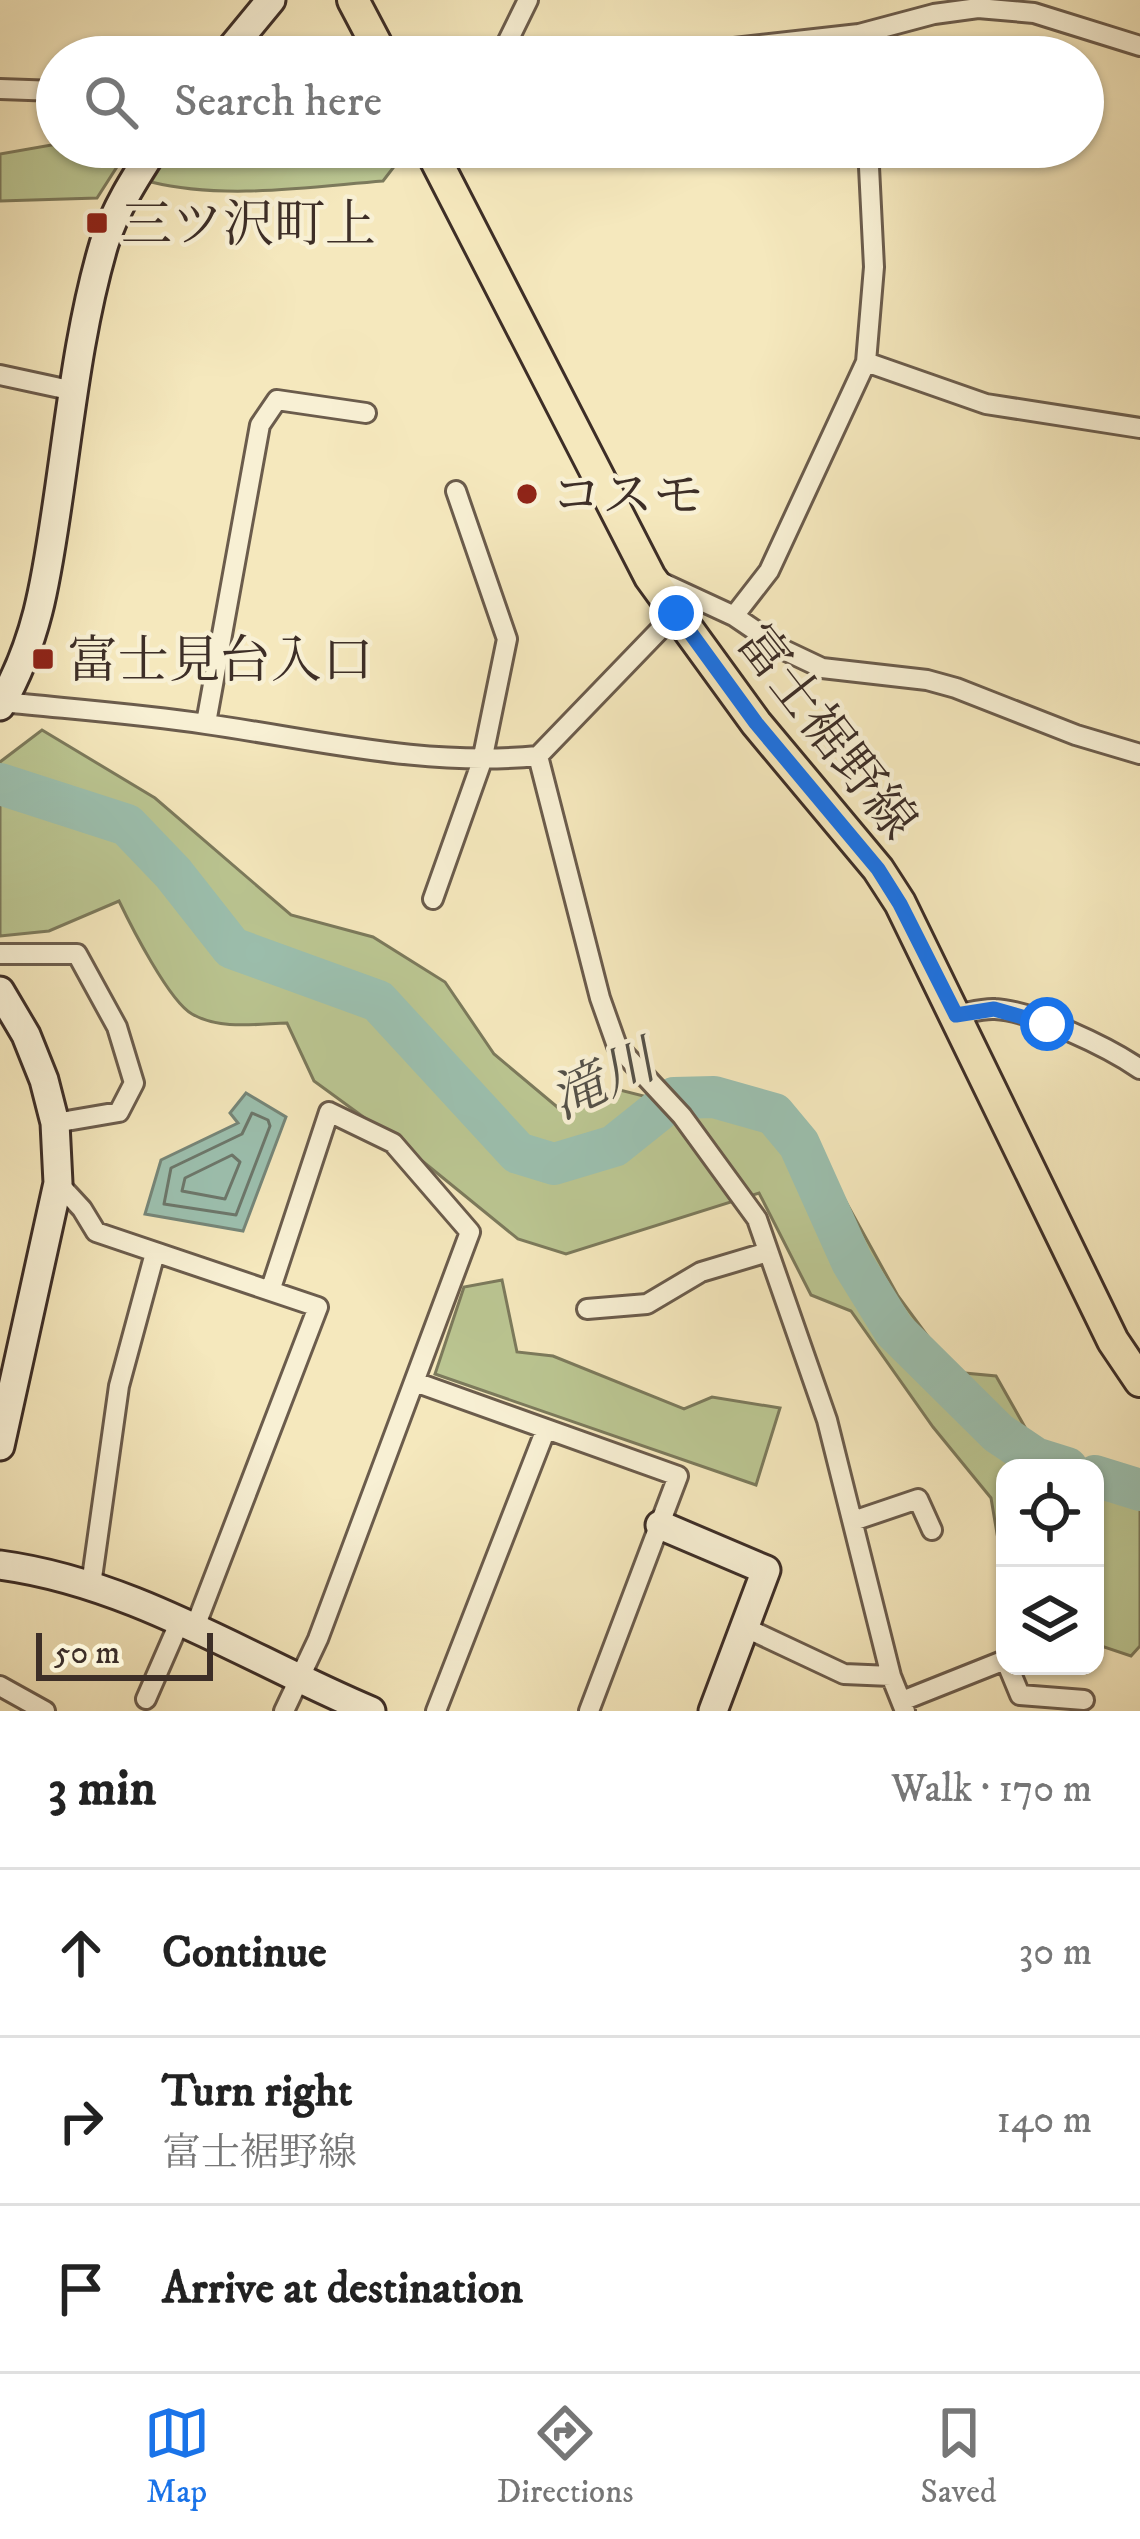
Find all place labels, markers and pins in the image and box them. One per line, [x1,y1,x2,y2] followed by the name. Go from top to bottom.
[121,194,376,258] place label: 三ツ沢町上
[84,210,110,236] marker: 三ツ沢町上
[551,465,704,529] place label: コスモ
[514,481,540,507] marker: コスモ
[67,630,373,694] place label: 富士見台入口
[30,646,56,672] marker: 富士見台入口

